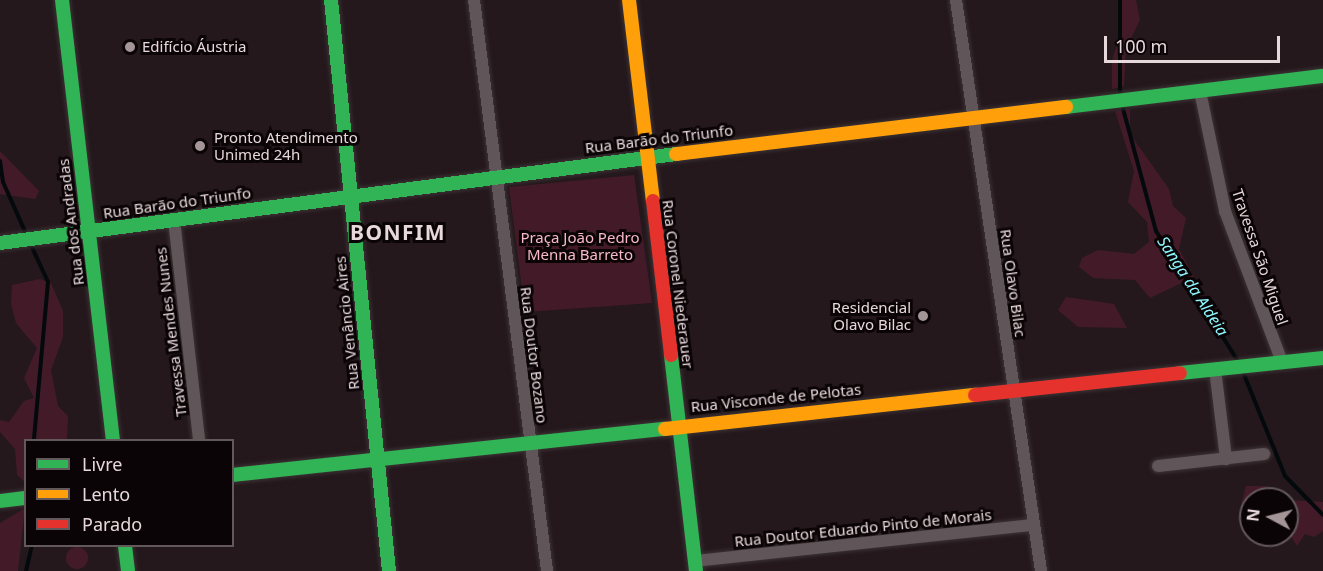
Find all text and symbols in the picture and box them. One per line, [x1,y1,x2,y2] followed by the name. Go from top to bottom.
[1107,24,1282,62] scale bar
[1115,34,1167,58] text: 100 m
[142,38,246,56] place label: Edifício Áustria
[123,40,137,54] marker: Edifício Áustria
[584,121,734,157] street label: Rua Barão do Triunfo
[214,128,358,163] place label: Pronto Atendimento Unimed 24h
[191,137,209,155] marker: Pronto Atendimento Unimed 24h
[54,158,88,286] street label: Rua dos Andradas
[102,184,252,222] street label: Rua Barão do Triunfo
[1228,187,1292,327] street label: Travessa São Miguel
[659,199,697,369] street label: Rua Coronel Niederauer
[350,219,446,245] district label: BONFIM
[520,228,640,263] park label: Praça João Pedro Menna Barreto
[997,228,1029,338] street label: Rua Olavo Bilac
[1154,233,1232,339] water label: Sanga da Aldeia
[152,246,190,418] street label: Travessa Mendes Nunes
[331,255,363,391] street label: Rua Venâncio Aires
[517,286,551,424] street label: Rua Doutor Bozano
[832,298,911,333] place label: Residencial Olavo Bilac
[916,309,930,323] marker: Residencial Olavo Bilac
[690,380,862,416] street label: Rua Visconde de Pelotas
[24,439,234,547] legend
[82,452,122,476] text: Livre
[82,482,130,506] text: Lento
[1239,487,1299,547] north arrow
[734,506,992,550] street label: Rua Doutor Eduardo Pinto de Morais
[1241,507,1265,523] text: N
[82,512,142,536] text: Parado

